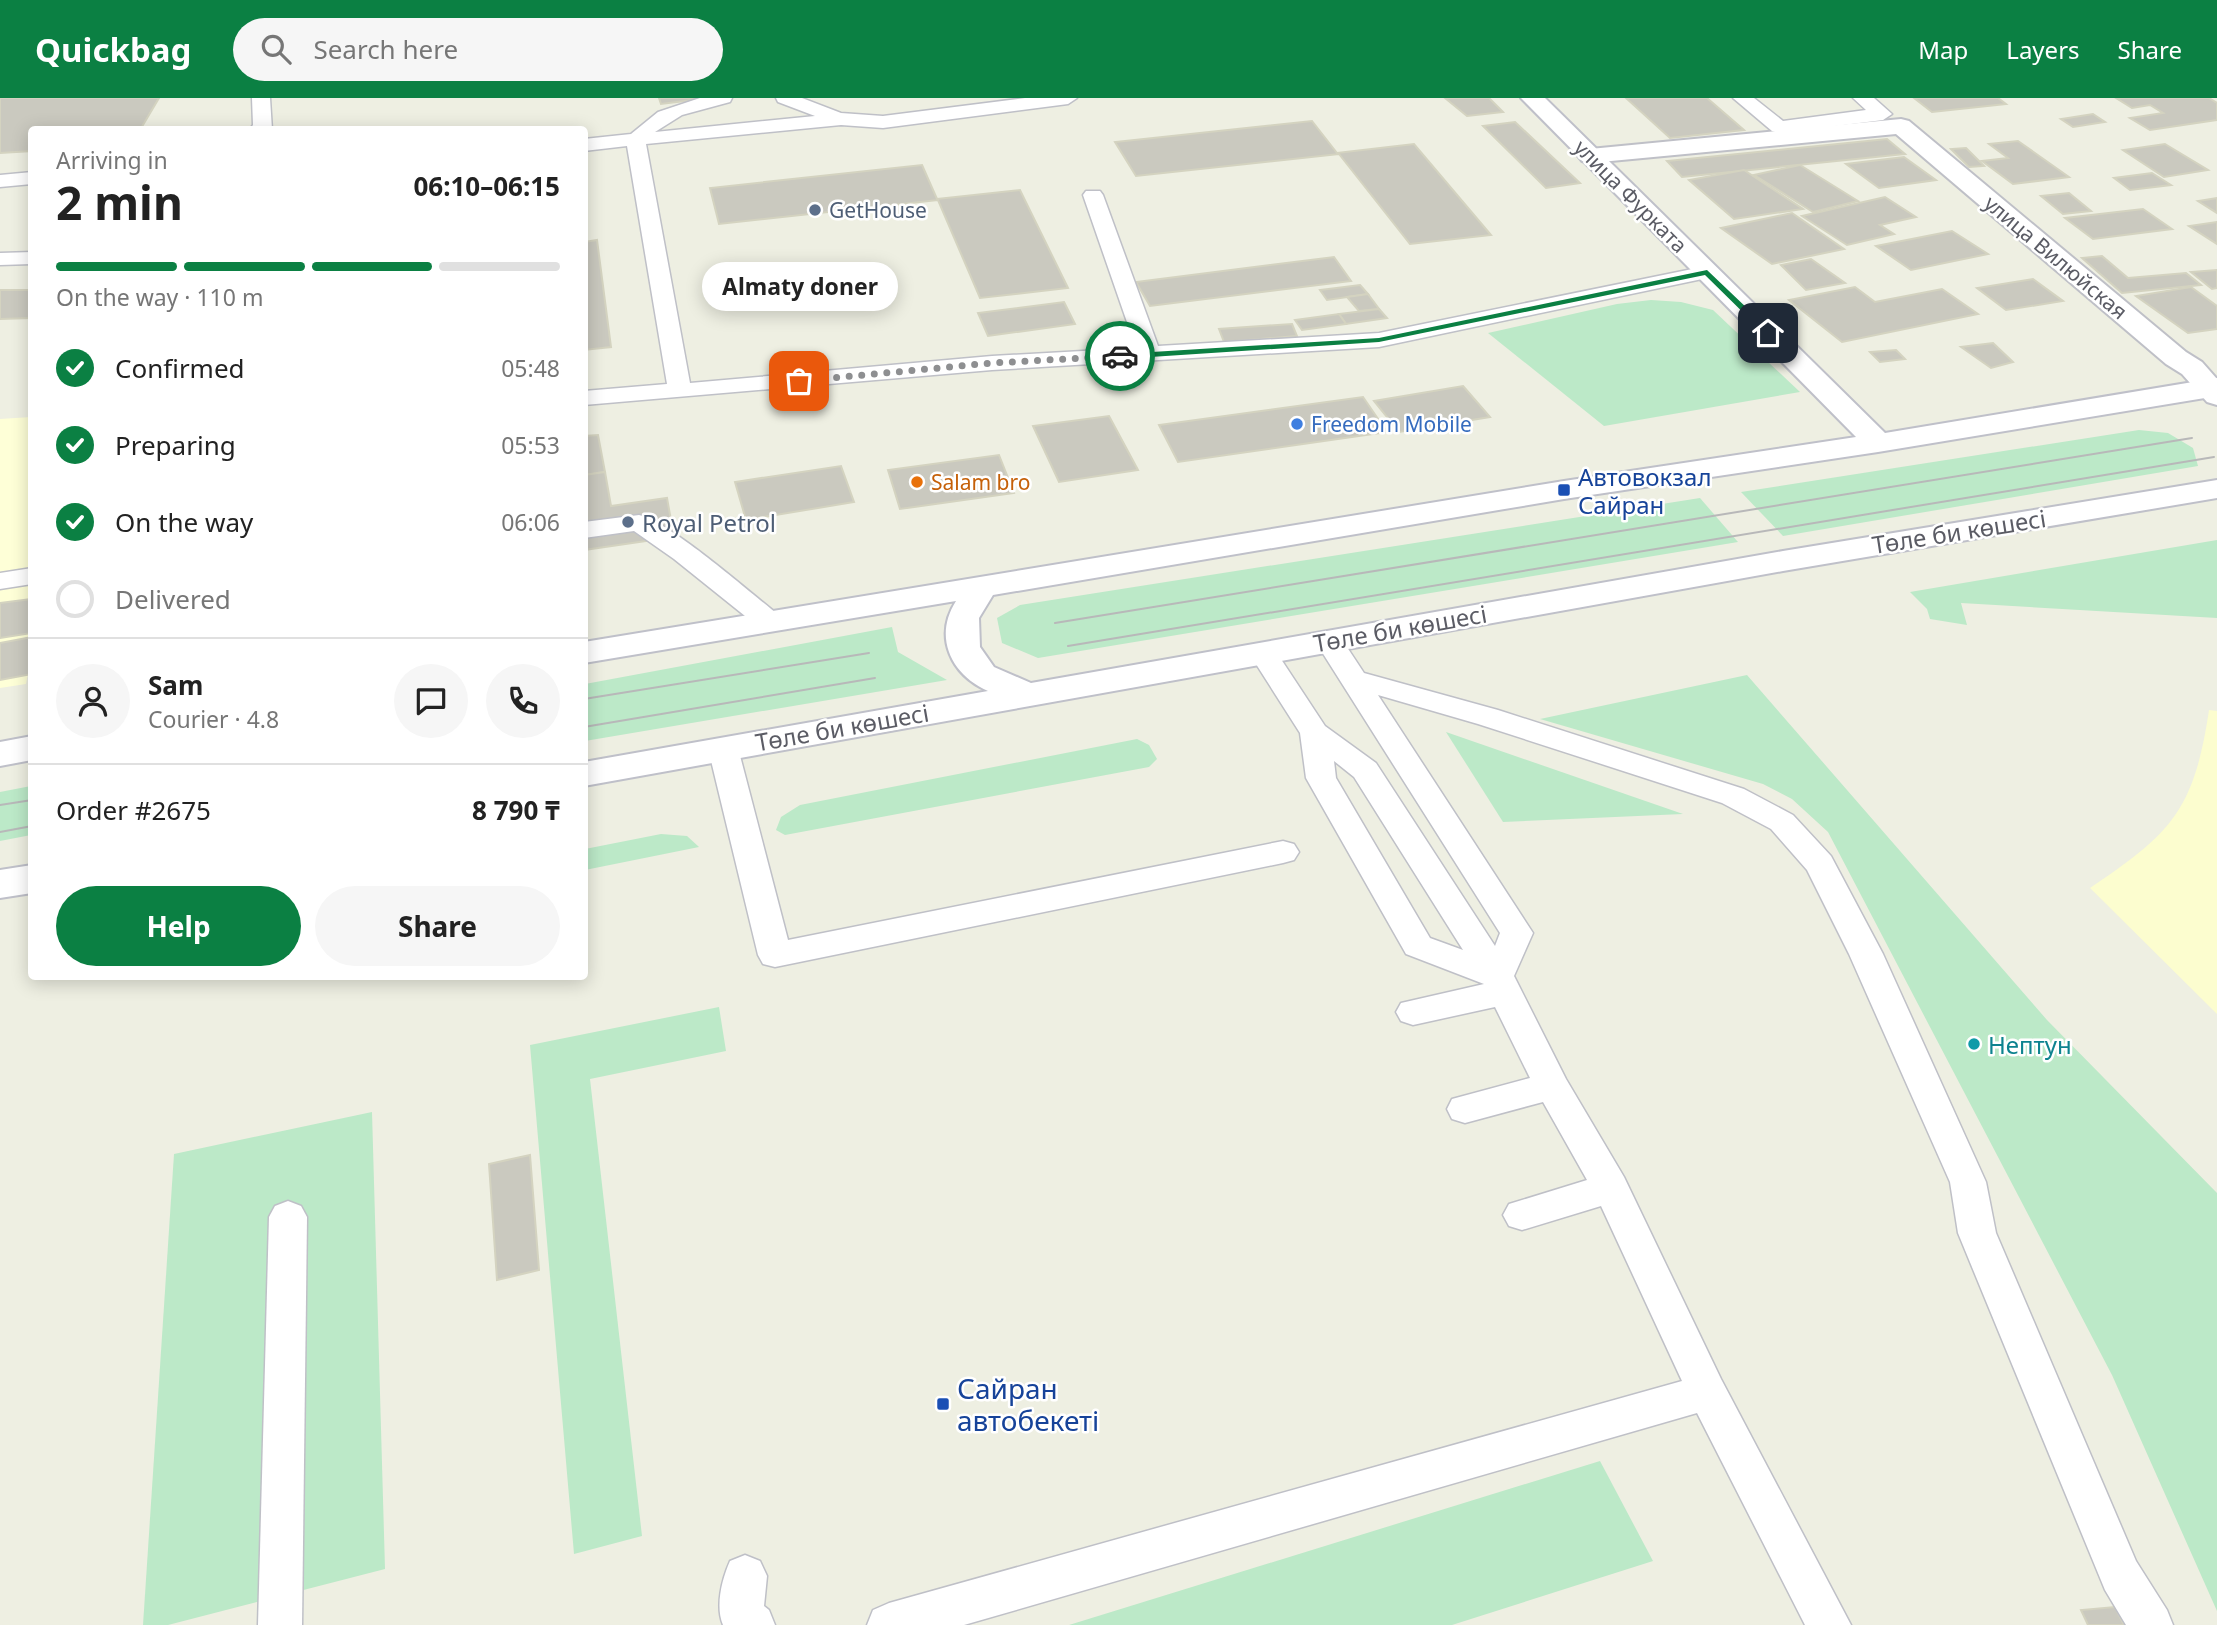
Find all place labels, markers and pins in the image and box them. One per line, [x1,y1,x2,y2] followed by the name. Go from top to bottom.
[829,196,927,224] place label: GetHouse
[807,202,823,218] marker: GetHouse
[701,262,897,311] callout: Almaty doner
[1738,303,1798,363] pin
[769,351,829,411] pin
[1311,410,1472,438] place label: Freedom Mobile
[1289,416,1305,432] marker: Freedom Mobile
[1578,460,1711,521] place label: Автовокзал Сайран
[931,468,1030,496] place label: Salam bro
[909,474,925,490] marker: Salam bro
[1556,482,1572,498] marker: Автовокзал Сайран
[642,506,776,539] place label: Royal Petrol
[620,514,636,530] marker: Royal Petrol
[1988,1028,2072,1061] place label: Нептун
[1966,1036,1982,1052] marker: Нептун
[957,1369,1099,1439] place label: Сайран автобекеті
[935,1396,951,1412] marker: Сайран автобекеті

